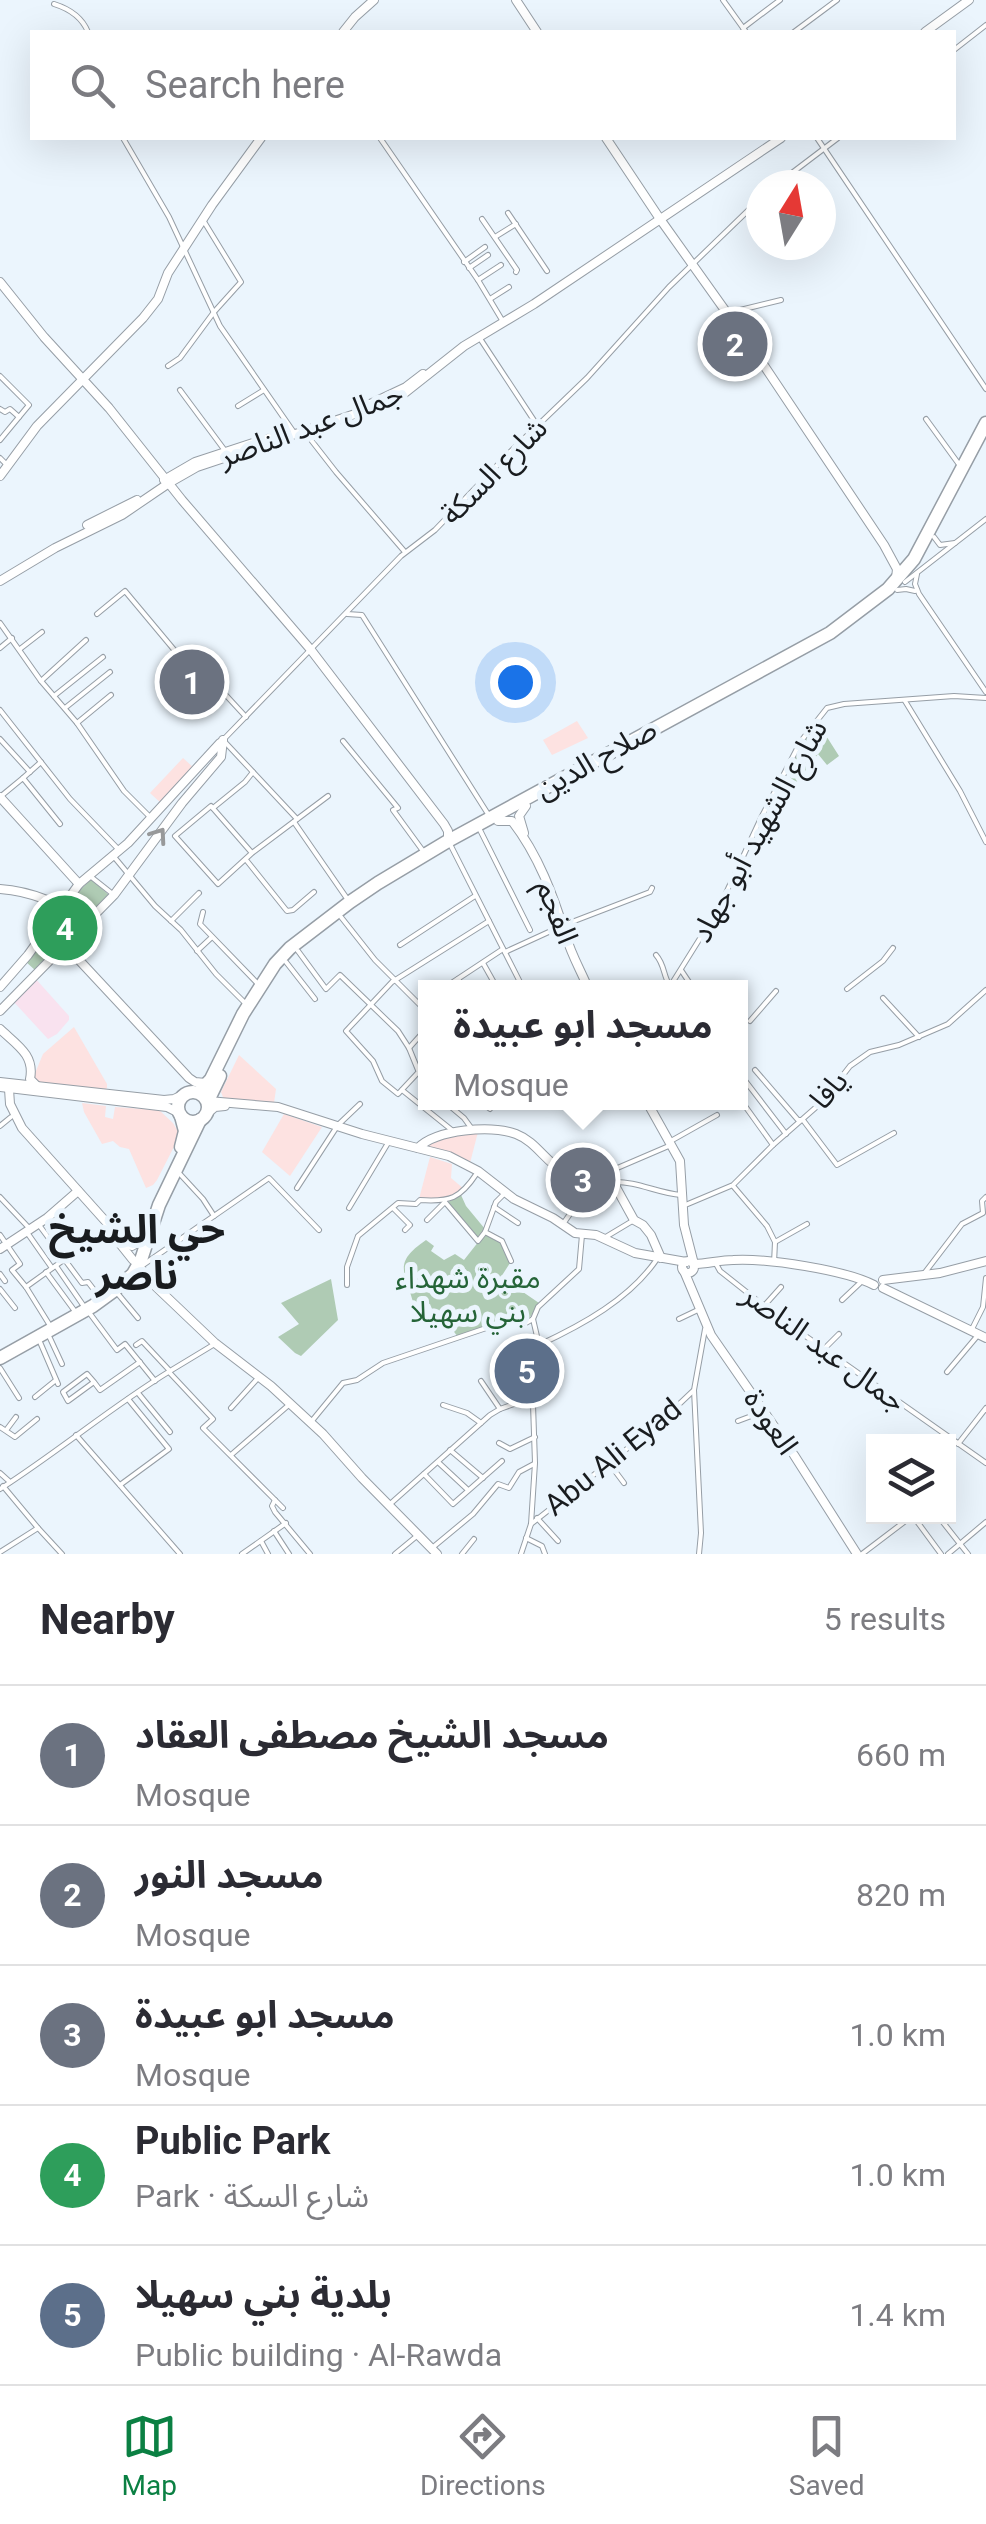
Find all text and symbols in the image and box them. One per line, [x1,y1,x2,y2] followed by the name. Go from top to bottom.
[30,30,956,140] search box
[65,58,120,113] icon: search
[145,63,345,107] text: Search here
[746,170,836,260] north arrow
[702,306,768,382] pin: 2
[213,375,408,475] street label: جمال عبد الناصر
[433,410,558,535] street label: شارع السكة
[160,644,224,720] pin: 1
[490,657,541,708] your location
[529,711,665,811] street label: صلاح الدين
[682,713,839,950] street label: شارع الشهيد أبو جهاد
[147,828,165,846] one-way arrow
[524,875,586,951] street label: الفجم
[32,890,98,966] pin: 4
[418,980,748,1110] popup
[453,1003,713,1047] text: مسجد ابو عبيدة
[802,1063,855,1116] street label: يافا
[453,1066,569,1104] text: Mosque
[550,1142,616,1218] pin: 3
[49,1206,225,1299] district label: حي الشيخ ناصر
[395,1260,541,1335] park label: مقبرة شهداء بني سهيلا
[734,1276,913,1420] street label: جمال عبد الناصر
[494,1334,560,1408] pin: 5
[737,1382,806,1461] street label: العودة
[537,1391,688,1522] street label: Abu Ali Eyad
[866,1434,956,1524] map controls
[866,1434,956,1524] button: layers
[40,1595,175,1644] text: Nearby
[824,1600,946,1638] text: 5 results
[135,1713,609,1757] text: مسجد الشيخ مصطفى العقاد
[63,1736,82,1774] text: 1
[856,1736,946,1774] text: 660 m
[135,1776,251,1814] text: Mosque
[135,1853,324,1897] text: مسجد النور
[63,1876,82,1914] text: 2
[856,1876,946,1914] text: 820 m
[135,1916,251,1954] text: Mosque
[135,1993,395,2037] text: مسجد ابو عبيدة
[63,2016,82,2054] text: 3
[849,2016,946,2054] text: 1.0 km
[135,2056,251,2094] text: Mosque
[135,2119,330,2163] text: Public Park
[63,2156,82,2194] text: 4
[849,2156,946,2194] text: 1.0 km
[135,2177,369,2215] text: Park · شارع السكة
[135,2273,392,2317] text: بلدية بني سهيلا
[63,2296,82,2334] text: 5
[849,2296,946,2334] text: 1.4 km
[135,2336,502,2374] text: Public building · Al-Rawda
[122,2409,177,2502] tab: Map
[420,2409,546,2502] tab: Directions
[789,2409,864,2502] tab: Saved

